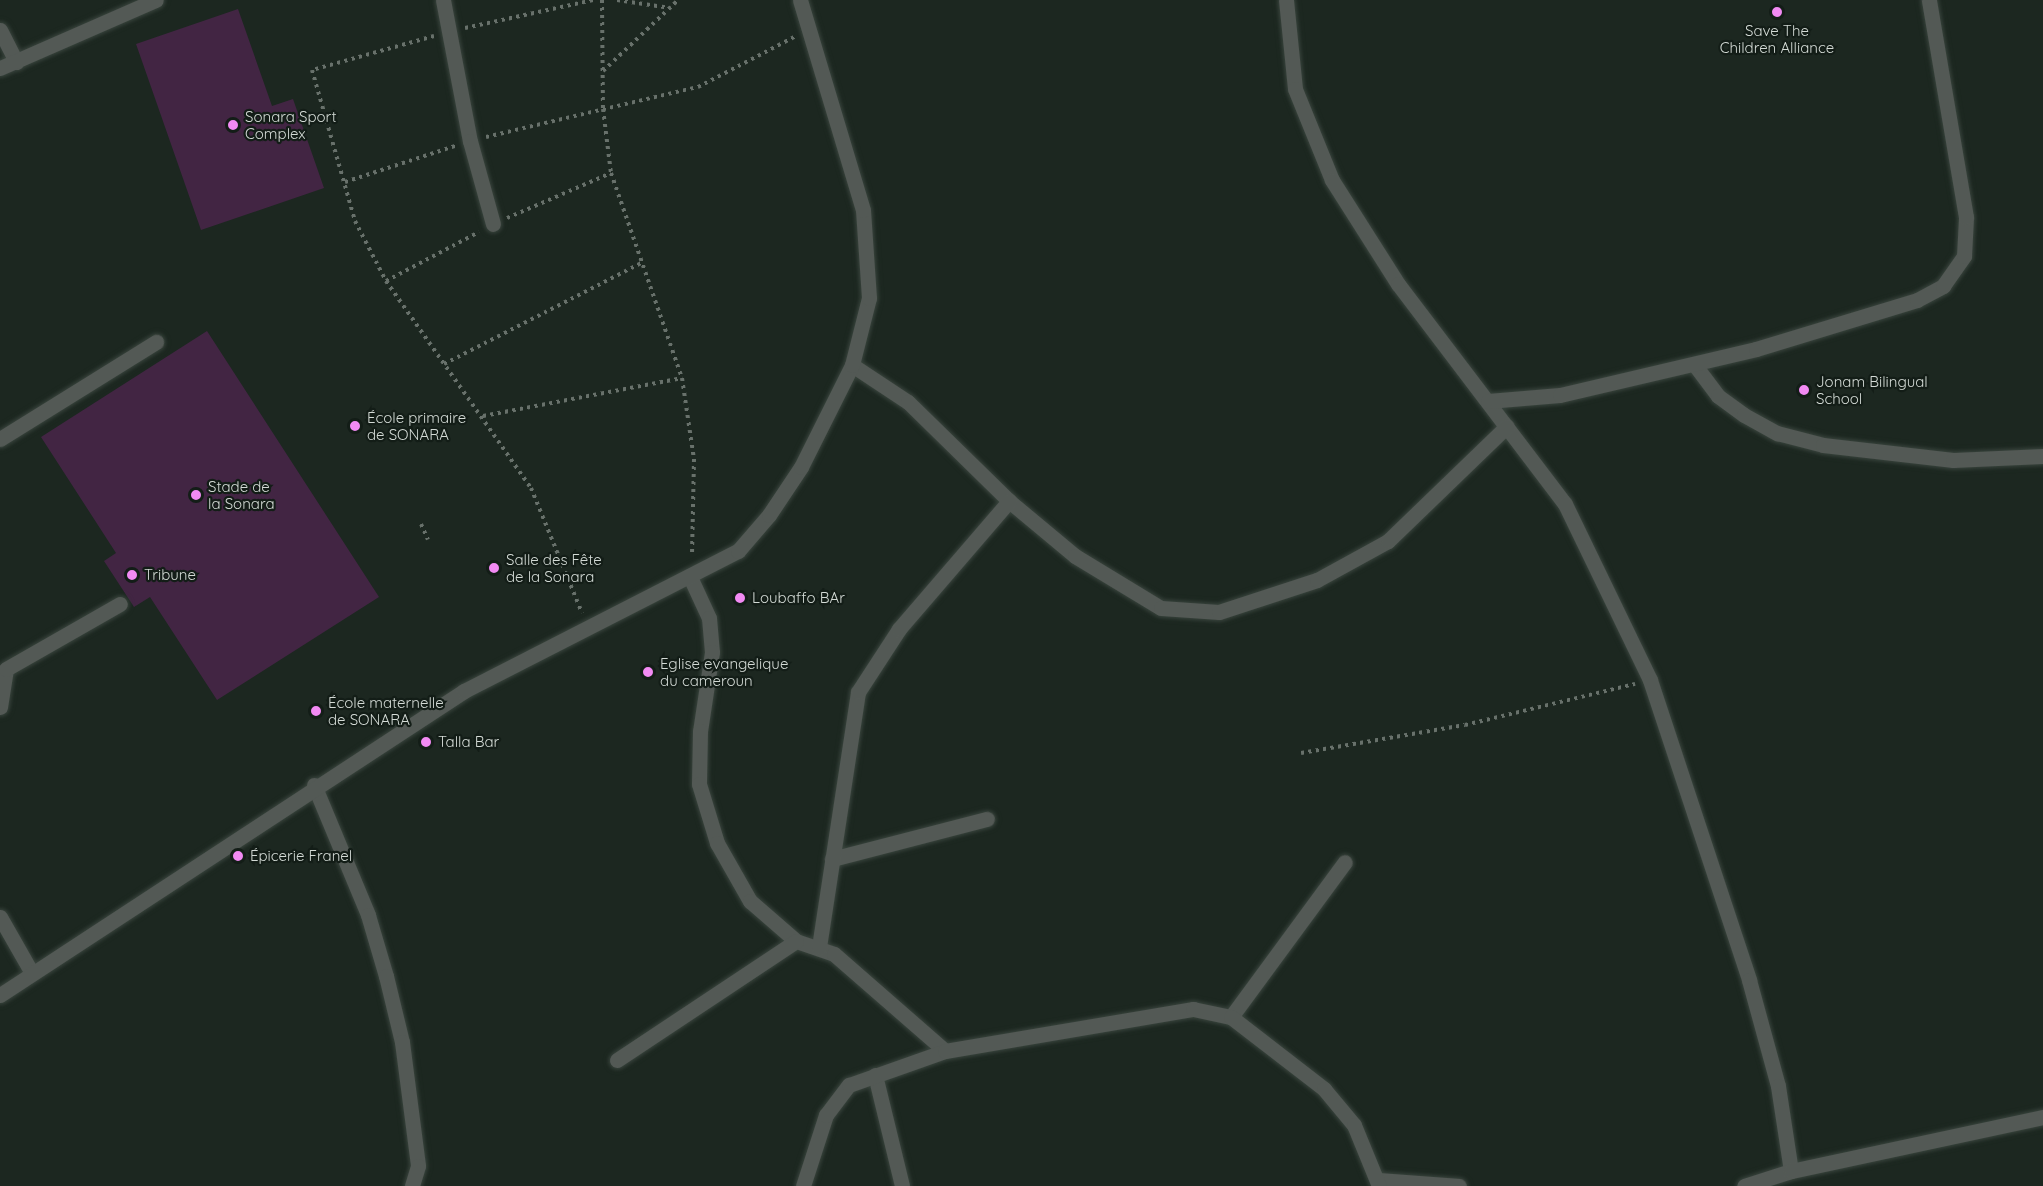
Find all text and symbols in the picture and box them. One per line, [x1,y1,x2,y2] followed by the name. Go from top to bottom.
[1770,5,1784,19] marker: Save The Children Alliance
[1720,21,1834,56] place label: Save The Children Alliance
[245,107,336,142] place label: Sonara Sport Complex
[226,118,240,132] marker: Sonara Sport Complex
[1816,372,1928,407] place label: Jonam Bilingual School
[1797,383,1811,397] marker: Jonam Bilingual School
[367,408,466,443] place label: École primaire de SONARA
[348,419,362,433] marker: École primaire de SONARA
[208,477,275,512] place label: Stade de la Sonara
[189,488,203,502] marker: Stade de la Sonara
[506,550,602,585] place label: Salle des Fête de la Sonara
[487,561,501,575] marker: Salle des Fête de la Sonara
[144,566,196,584] place label: Tribune
[125,568,139,582] marker: Tribune
[752,589,845,607] place label: Loubaffo BAr
[733,591,747,605] marker: Loubaffo BAr
[660,654,788,689] place label: Eglise evangelique du cameroun
[641,665,655,679] marker: Eglise evangelique du cameroun
[328,693,444,728] place label: École maternelle de SONARA
[309,704,323,718] marker: École maternelle de SONARA
[438,733,499,751] place label: Talla Bar
[419,735,433,749] marker: Talla Bar
[250,847,352,865] place label: Épicerie Franel
[231,849,245,863] marker: Épicerie Franel

